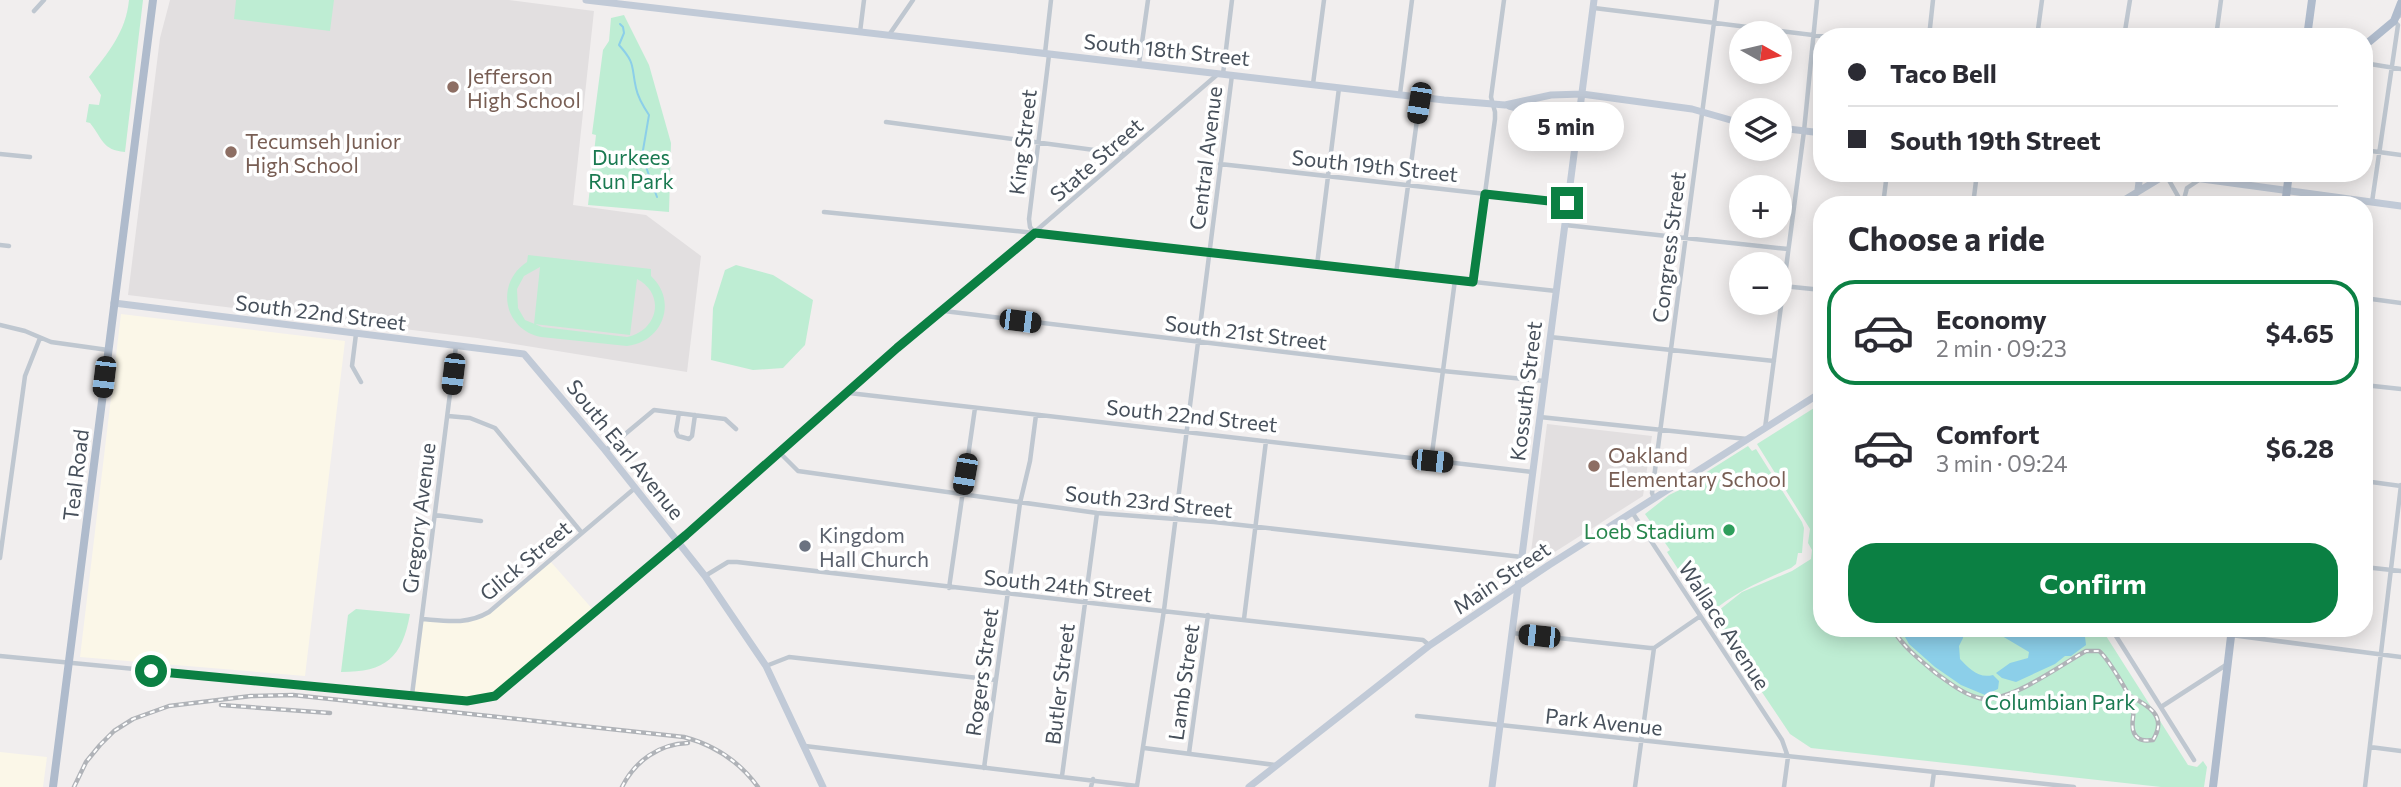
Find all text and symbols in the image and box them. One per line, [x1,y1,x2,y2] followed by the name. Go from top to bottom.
[1729,21,1792,84] north arrow
[1729,21,1792,315] map controls
[1083,28,1251,70] street label: South 18th Street
[1890,57,1997,88] text: Taco Bell
[467,63,581,112] place label: Jefferson High School
[445,79,461,95] marker: Jefferson High School
[1406,81,1433,125] car
[1184,85,1226,231] street label: Central Avenue
[1003,88,1041,196] street label: King Street
[1729,98,1792,161] button: layers
[1509,102,1625,150] callout: 5 min
[1045,112,1147,206] street label: State Street
[1537,112,1595,140] text: 5 min
[1890,124,2101,155] text: South 19th Street
[245,128,401,177] place label: Tecumseh Junior High School
[223,144,239,160] marker: Tecumseh Junior High School
[588,144,674,193] park label: Durkees Run Park
[1291,144,1459,186] street label: South 19th Street
[1646,170,1690,324] street label: Congress Street
[1729,175,1792,238] button: +
[1551,187,1583,219] route end
[1848,218,2045,258] text: Choose a ride
[1729,252,1792,315] button: −
[234,289,408,335] street label: South 22nd Street
[1852,301,1915,364] icon: car
[1936,303,2047,334] text: Economy
[998,308,1043,334] car
[1163,310,1329,354] street label: South 21st Street
[2265,317,2334,348] text: $4.65
[1504,320,1546,462] street label: Kossuth Street
[1936,334,2067,362] text: 2 min · 09:23
[441,352,466,396] car
[92,355,117,399] car
[562,374,690,524] street label: South Earl Avenue
[1105,394,1279,436] street label: South 22nd Street
[1852,416,1915,479] icon: car
[1936,418,2039,449] text: Comfort
[57,428,93,522] street label: Teal Road
[2266,432,2334,463] text: $6.28
[396,441,440,595] street label: Gregory Avenue
[1608,442,1786,491] place label: Oakland Elementary School
[1411,448,1454,474] car
[1936,449,2067,477] text: 3 min · 09:24
[952,451,979,497] car
[1586,458,1602,474] marker: Oakland Elementary School
[1064,480,1234,522] street label: South 23rd Street
[474,515,576,605] street label: Glick Street
[1584,518,1715,543] place label: Loeb Stadium
[819,522,929,571] place label: Kingdom Hall Church
[1721,522,1737,538] marker: Loeb Stadium
[1448,535,1554,619] street label: Main Street
[797,538,813,554] marker: Kingdom Hall Church
[1848,543,2338,623] button: Confirm
[1674,556,1776,694] street label: Wallace Avenue
[983,564,1153,606] street label: South 24th Street
[960,606,1002,738] street label: Rogers Street
[1039,622,1079,746] street label: Butler Street
[1162,622,1204,742] street label: Lamb Street
[1518,623,1561,649] car
[135,655,167,687] route start
[1984,689,2136,714] park label: Columbian Park
[1544,702,1664,740] street label: Park Avenue

